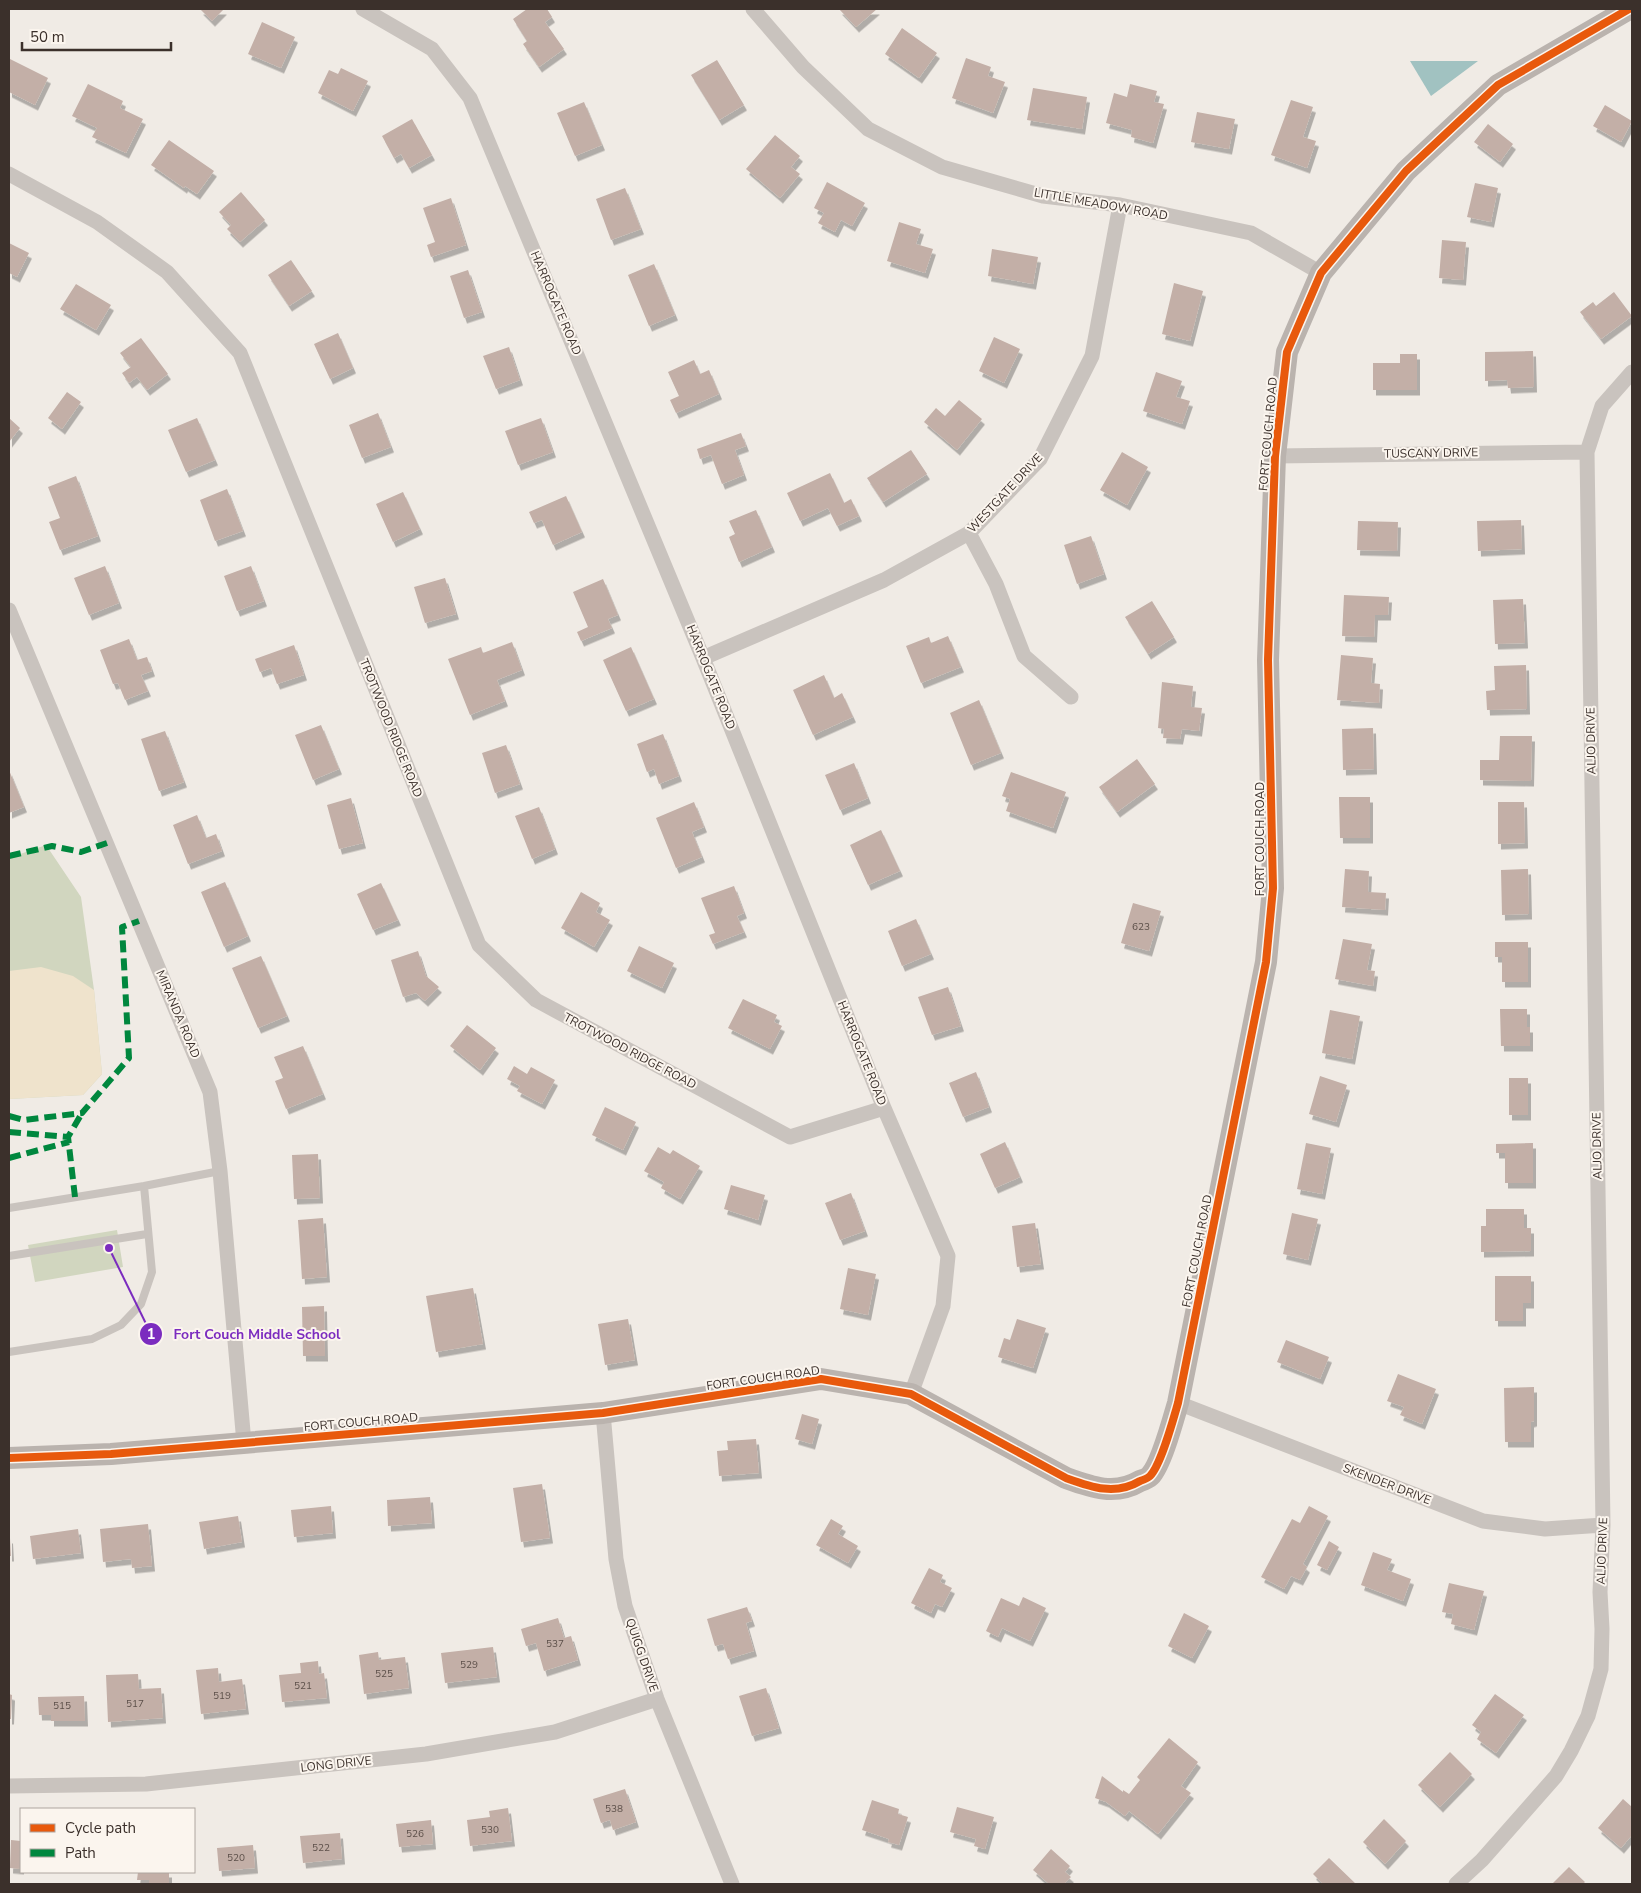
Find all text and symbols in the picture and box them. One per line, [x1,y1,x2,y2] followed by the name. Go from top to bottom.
[22,20,171,52] scale bar
[30,27,65,47] text: 50 m
[1033,184,1169,224] street label: LITTLE MEADOW ROAD
[527,249,585,358] street label: HARROGATE ROAD
[1255,376,1281,492] street label: FORT COUCH ROAD
[1384,444,1478,462] street label: TUSCANY DRIVE
[964,450,1046,536] street label: WESTGATE DRIVE
[683,622,739,732] street label: HARROGATE ROAD
[356,656,426,800] street label: TROTWOOD RIDGE ROAD
[1582,707,1600,775] street label: ALJO DRIVE
[1252,782,1268,896] street label: FORT COUCH ROAD
[1132,920,1150,934] house number: 623
[152,968,204,1061] street label: MIRANDA ROAD
[834,998,890,1108] street label: HARROGATE ROAD
[561,1009,699,1093] street label: TROTWOOD RIDGE ROAD
[1588,1112,1606,1180] street label: ALJO DRIVE
[1178,1193,1216,1309] street label: FORT COUCH ROAD
[139,1319,351,1348] callout: Fort Couch Middle School
[146,1324,156,1344] text: 1
[174,1325,341,1344] text: Fort Couch Middle School
[705,1362,821,1394] street label: FORT COUCH ROAD
[303,1409,419,1435] street label: FORT COUCH ROAD
[1341,1460,1433,1508] street label: SKENDER DRIVE
[1593,1517,1611,1585] street label: ALJO DRIVE
[622,1616,662,1694] street label: QUIGG DRIVE
[546,1637,564,1651] house number: 537
[460,1658,478,1672] house number: 529
[375,1667,393,1681] house number: 525
[294,1679,312,1693] house number: 521
[213,1689,231,1703] house number: 519
[126,1697,144,1711] house number: 517
[53,1699,71,1713] house number: 515
[300,1752,372,1776] street label: LONG DRIVE
[605,1802,623,1816] house number: 538
[20,1808,195,1873] legend
[65,1818,136,1838] text: Cycle path
[481,1823,499,1837] house number: 530
[406,1827,424,1841] house number: 526
[312,1841,330,1855] house number: 522
[65,1843,96,1863] text: Path
[227,1851,245,1865] house number: 520

